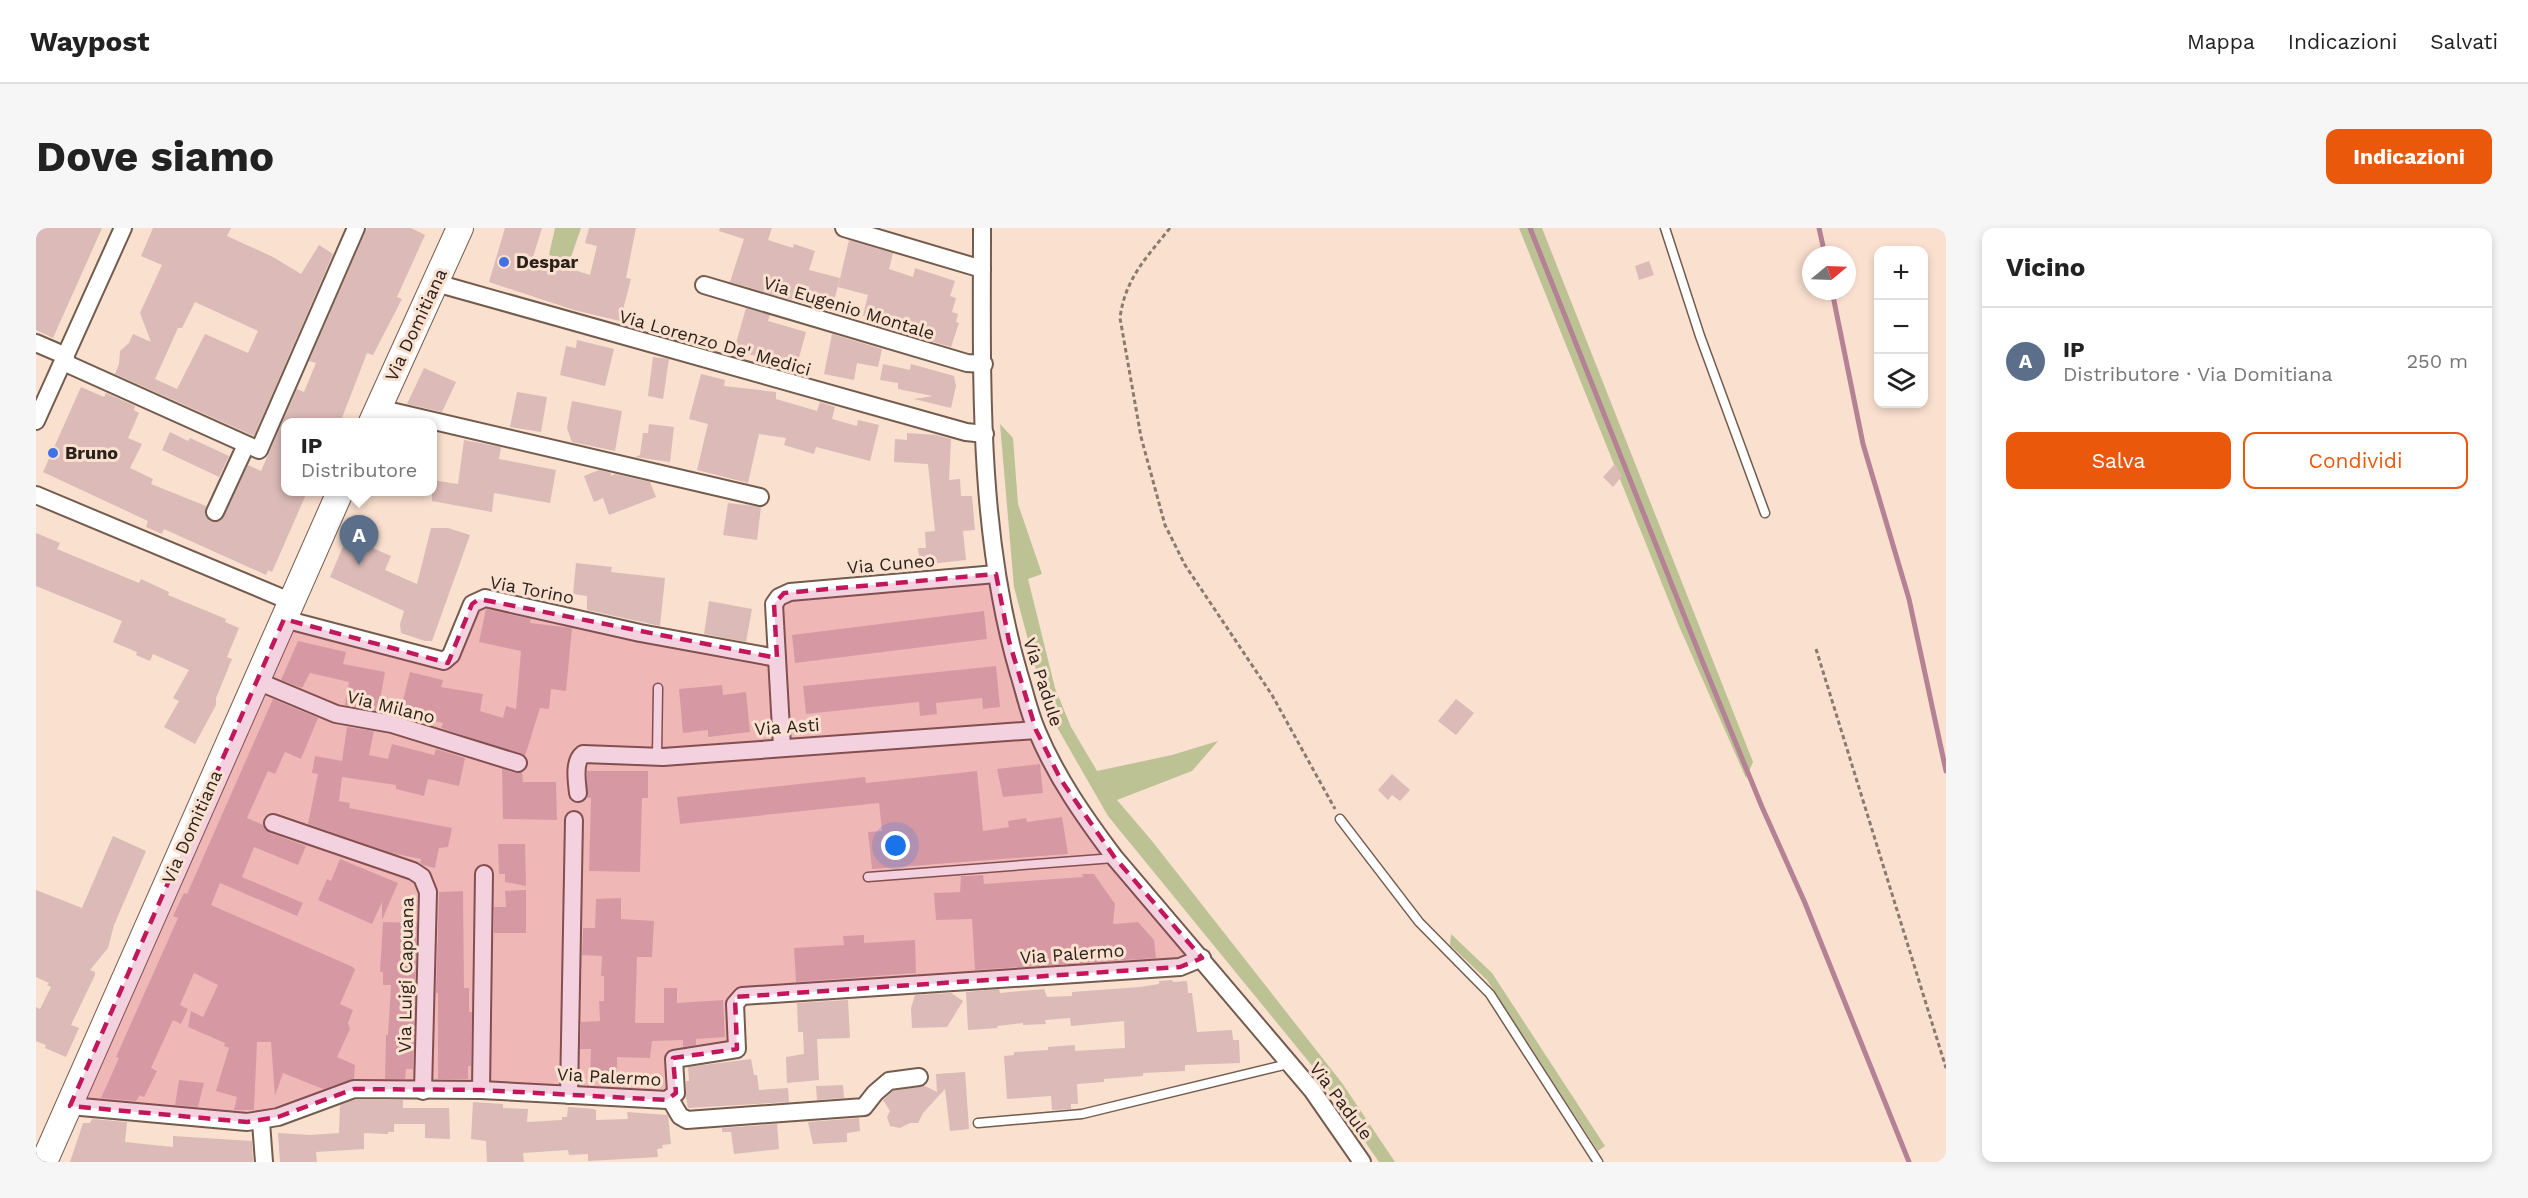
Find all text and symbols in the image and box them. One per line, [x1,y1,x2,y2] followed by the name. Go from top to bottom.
[30,25,149,58] text: Waypost
[2187,29,2255,54] text: Mappa
[2288,29,2397,54] text: Indicazioni
[2430,29,2498,54] text: Salvati
[2326,129,2492,184] button: Indicazioni
[36,132,274,181] text: Dove siamo
[1802,246,1856,300] north arrow
[1874,246,1928,408] map controls
[1874,246,1928,300] button: +
[516,251,579,272] place label: Despar
[2006,252,2085,282] text: Vicino
[497,255,511,269] marker: Despar
[380,265,451,384] street label: Via Domitiana
[761,271,937,344] street label: Via Eugenio Montale
[1874,300,1928,354] button: −
[617,305,814,380] street label: Via Lorenzo De' Medici
[2063,337,2085,362] text: IP
[2019,349,2032,373] text: A
[2406,349,2468,373] text: 250 m
[1874,354,1928,408] button: layers
[2063,362,2333,386] text: Distributore · Via Domitiana
[281,418,437,496] popup
[2006,432,2231,489] button: Salva
[2243,432,2468,489] button: Condividi
[301,433,322,458] text: IP
[65,442,118,463] place label: Bruno
[46,446,60,460] marker: Bruno
[301,458,417,482] text: Distributore
[340,516,378,565] pin: A
[846,549,936,578] street label: Via Cuneo
[488,571,576,608] street label: Via Torino
[1019,635,1068,729] street label: Via Padule
[345,685,437,728] street label: Via Milano
[754,714,820,739] street label: Via Asti
[157,767,226,887] street label: Via Domitiana
[881,831,910,860] your location
[394,897,417,1053] street label: Via Luigi Capuana
[1019,939,1125,968] street label: Via Palermo
[1305,1058,1377,1144] street label: Via Padule
[556,1063,662,1090] street label: Via Palermo

